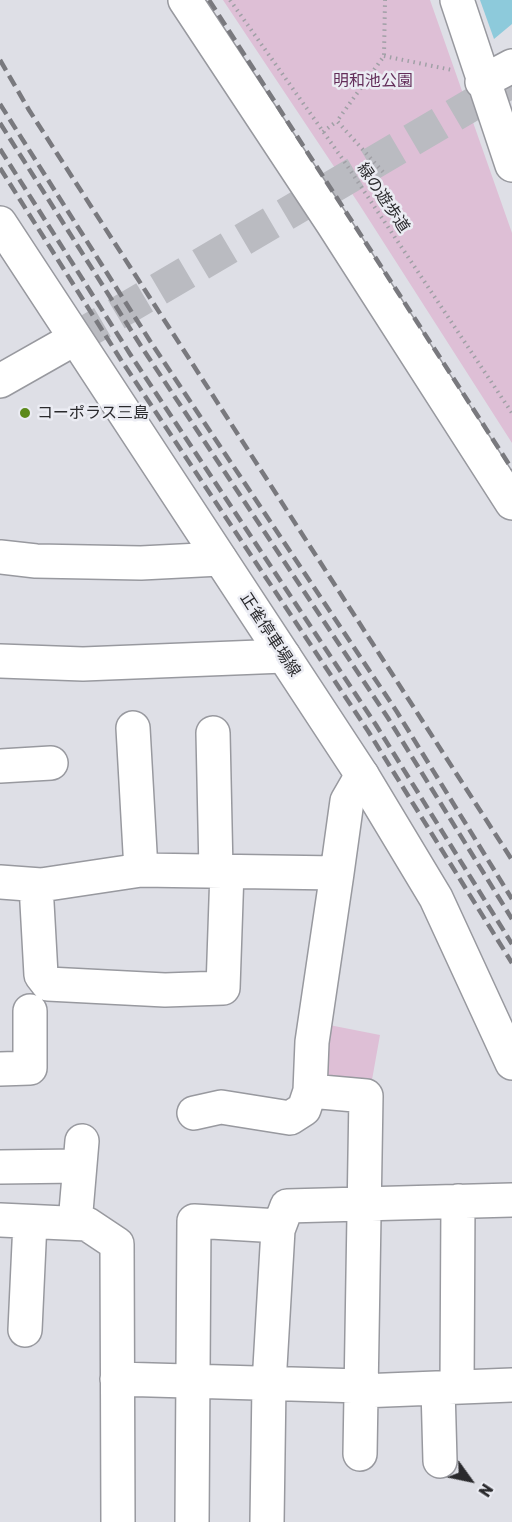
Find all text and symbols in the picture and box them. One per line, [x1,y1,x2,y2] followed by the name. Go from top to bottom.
[333,71,413,91] park label: 明和池公園
[353,159,413,237] street label: 緑の遊歩道
[37,403,149,423] place label: コーポラス三島
[18,406,32,420] marker: コーポラス三島
[236,590,304,680] street label: 正雀停車場線
[440,1450,500,1510] north arrow
[474,1480,497,1500] text: N

